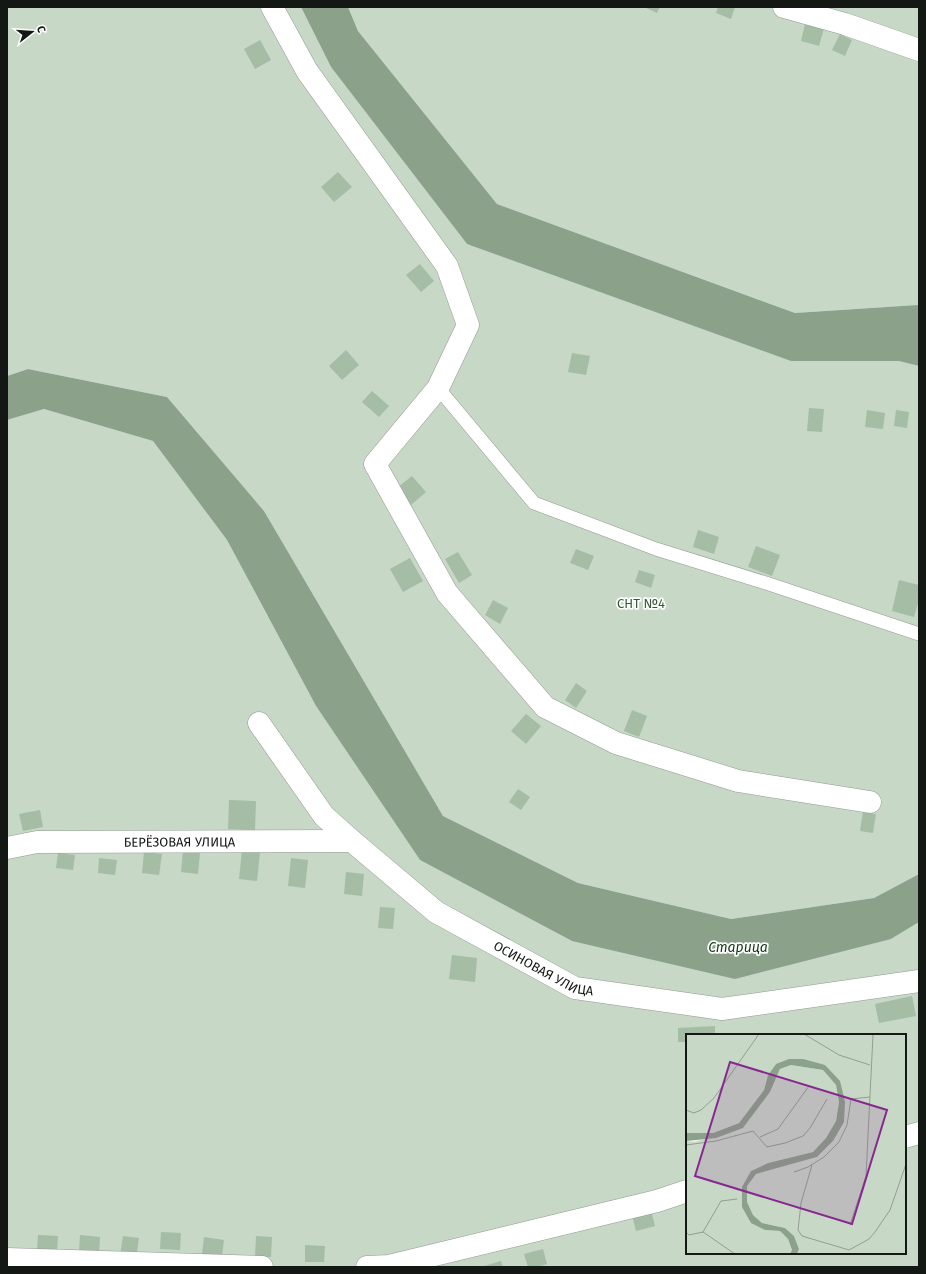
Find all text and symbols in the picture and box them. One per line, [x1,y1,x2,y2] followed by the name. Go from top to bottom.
[12,12,52,52] north arrow
[34,24,48,35] text: С
[617,596,665,611] park label: СНТ №4
[124,834,236,850] street label: БЕРЁЗОВАЯ УЛИЦА
[491,938,595,999] street label: ОСИНОВАЯ УЛИЦА
[708,939,768,956] water label: Старица
[686,1034,906,1254] inset map

